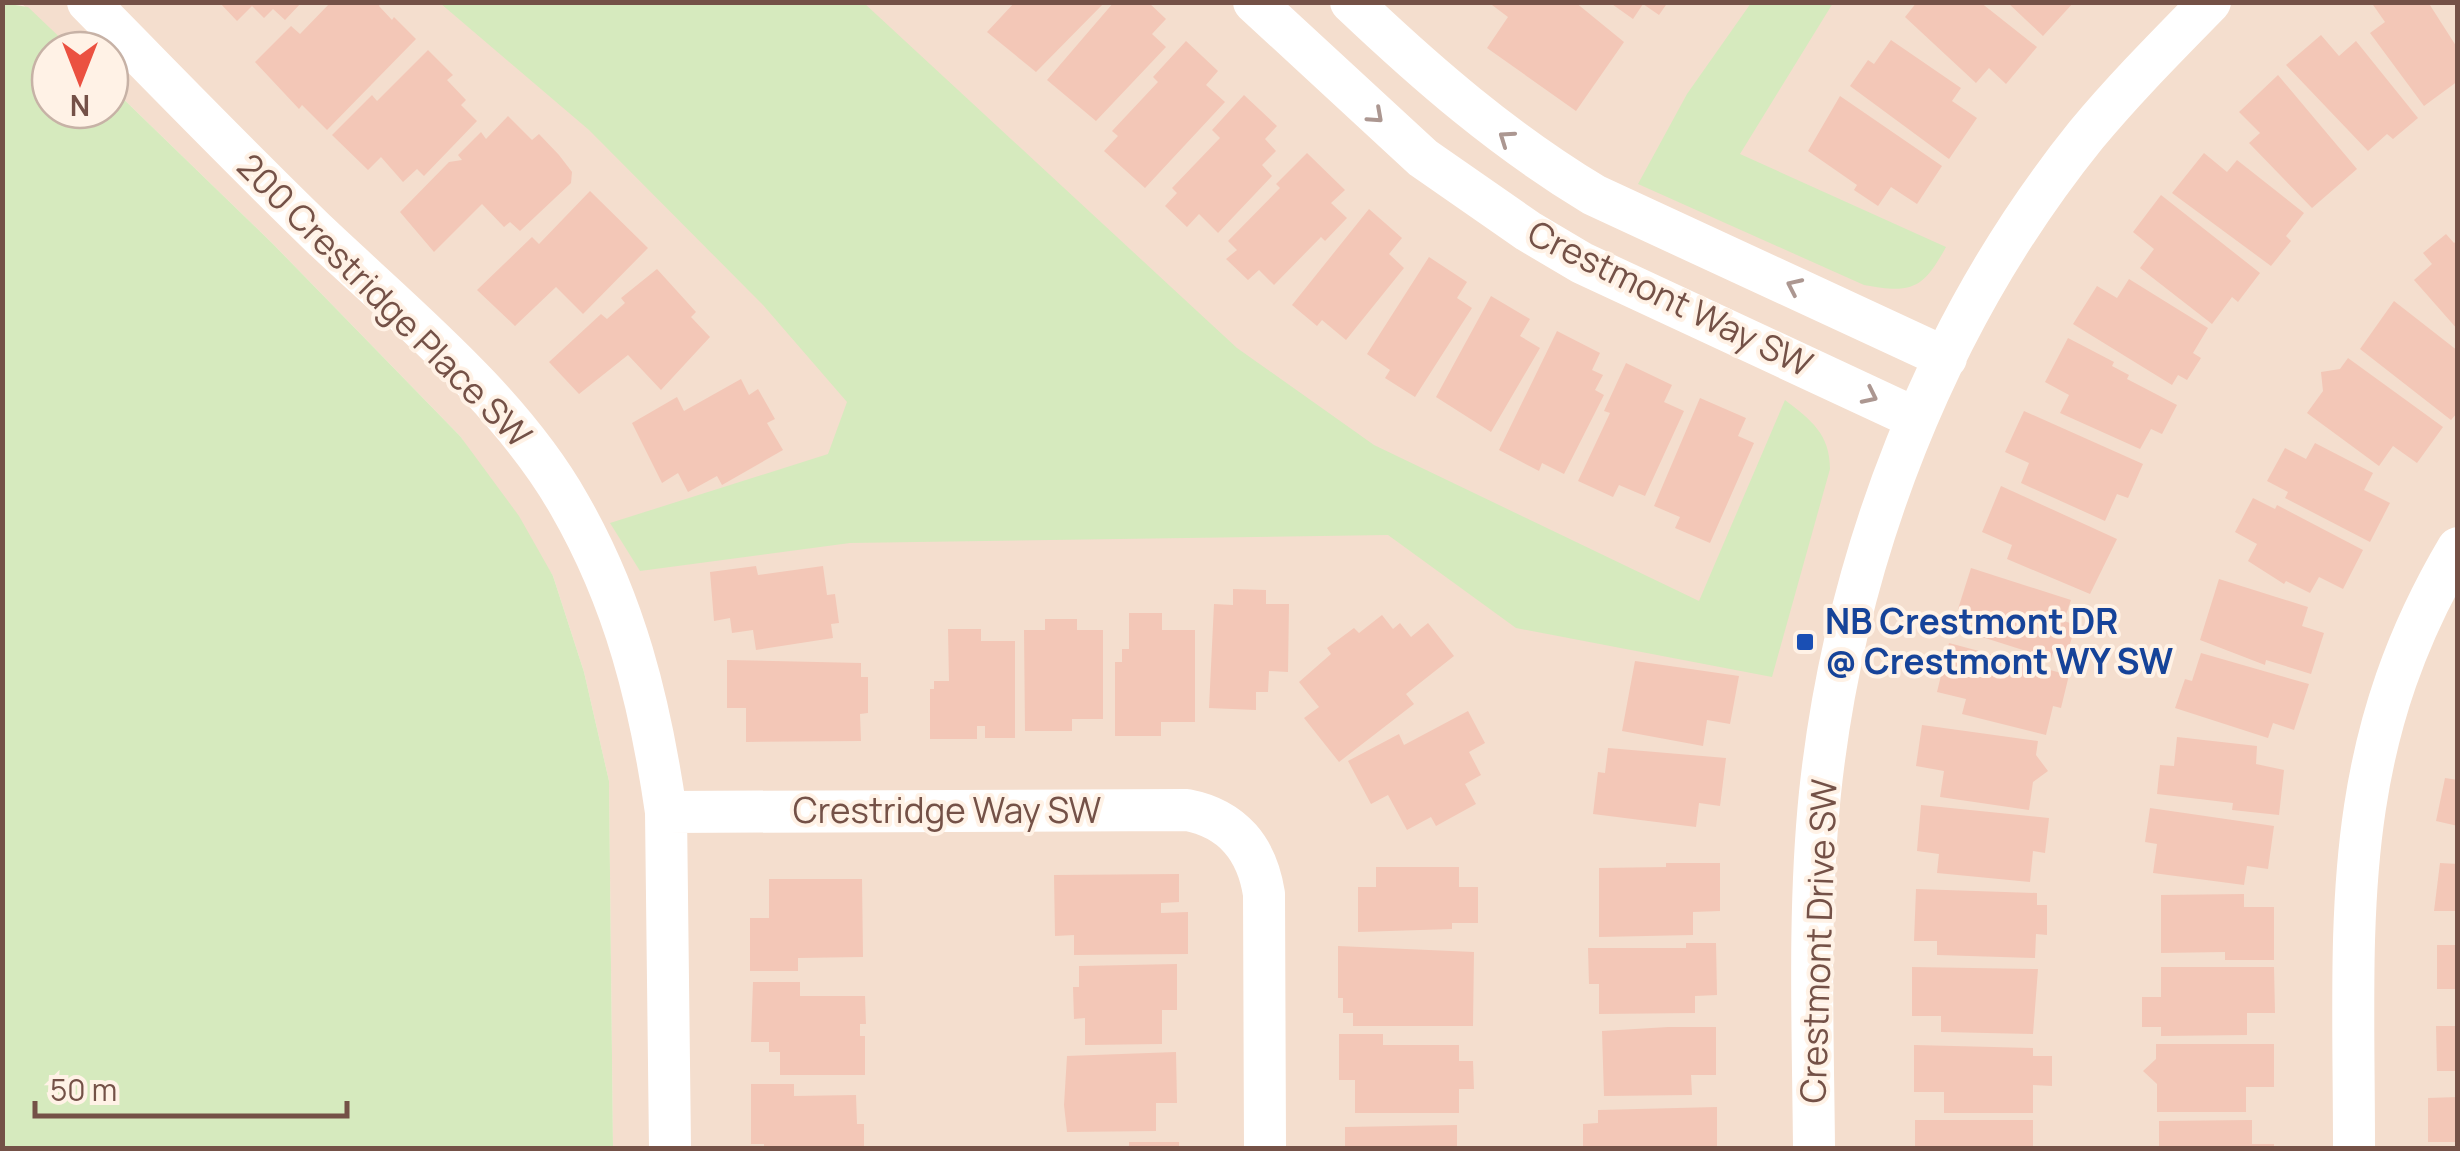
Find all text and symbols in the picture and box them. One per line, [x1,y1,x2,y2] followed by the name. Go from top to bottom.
[30,30,130,130] north arrow
[70,87,90,125] text: N
[1365,105,1383,123] one-way arrow
[1499,132,1517,150] one-way arrow
[227,143,543,458] street label: 200 Crestridge Place SW
[1520,208,1821,388] street label: Crestmont Way SW
[1787,278,1805,298] one-way arrow
[1859,383,1877,403] one-way arrow
[1825,597,2173,685] place label: NB Crestmont DR @ Crestmont WY SW
[1794,631,1816,653] marker: NB Crestmont DR @ Crestmont WY SW
[1788,778,1848,1104] street label: Crestmont Drive SW
[793,786,1102,834] street label: Crestridge Way SW
[35,1056,348,1118] scale bar
[50,1069,117,1110] text: 50 m

